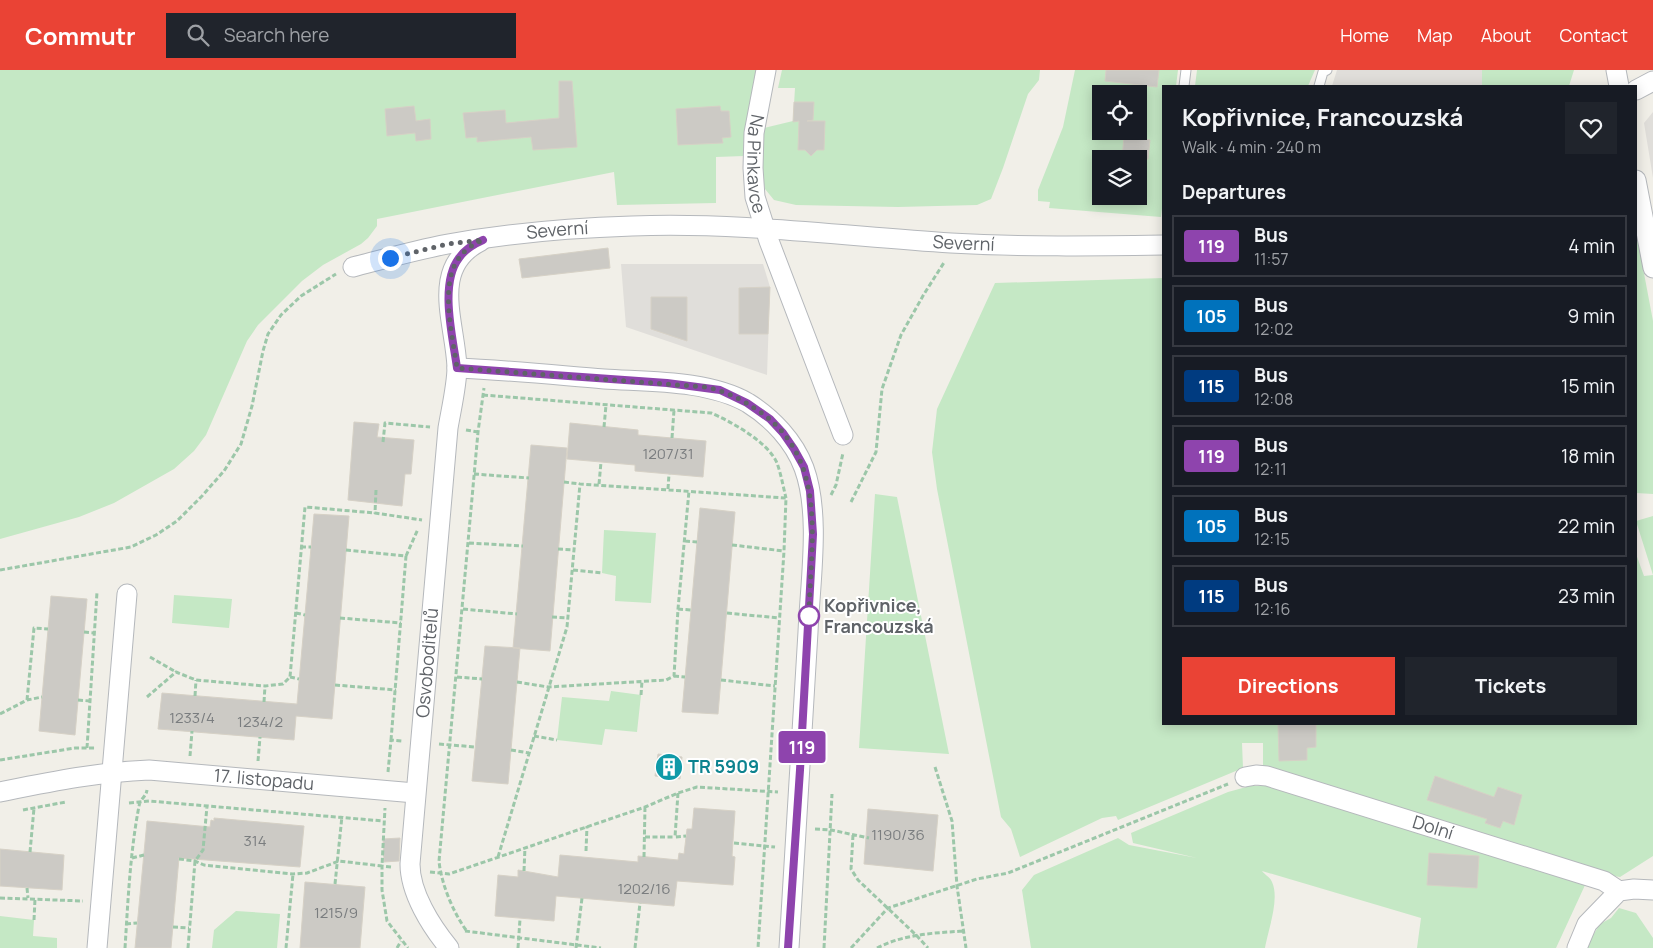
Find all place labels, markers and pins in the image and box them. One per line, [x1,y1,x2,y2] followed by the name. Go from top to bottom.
[824,593,934,638] place label: Kopřivnice, Francouzská
[798,605,820,627] marker: Kopřivnice, Francouzská
[654,752,684,782] building icon: TR 5909
[688,754,759,778] place label: TR 5909

